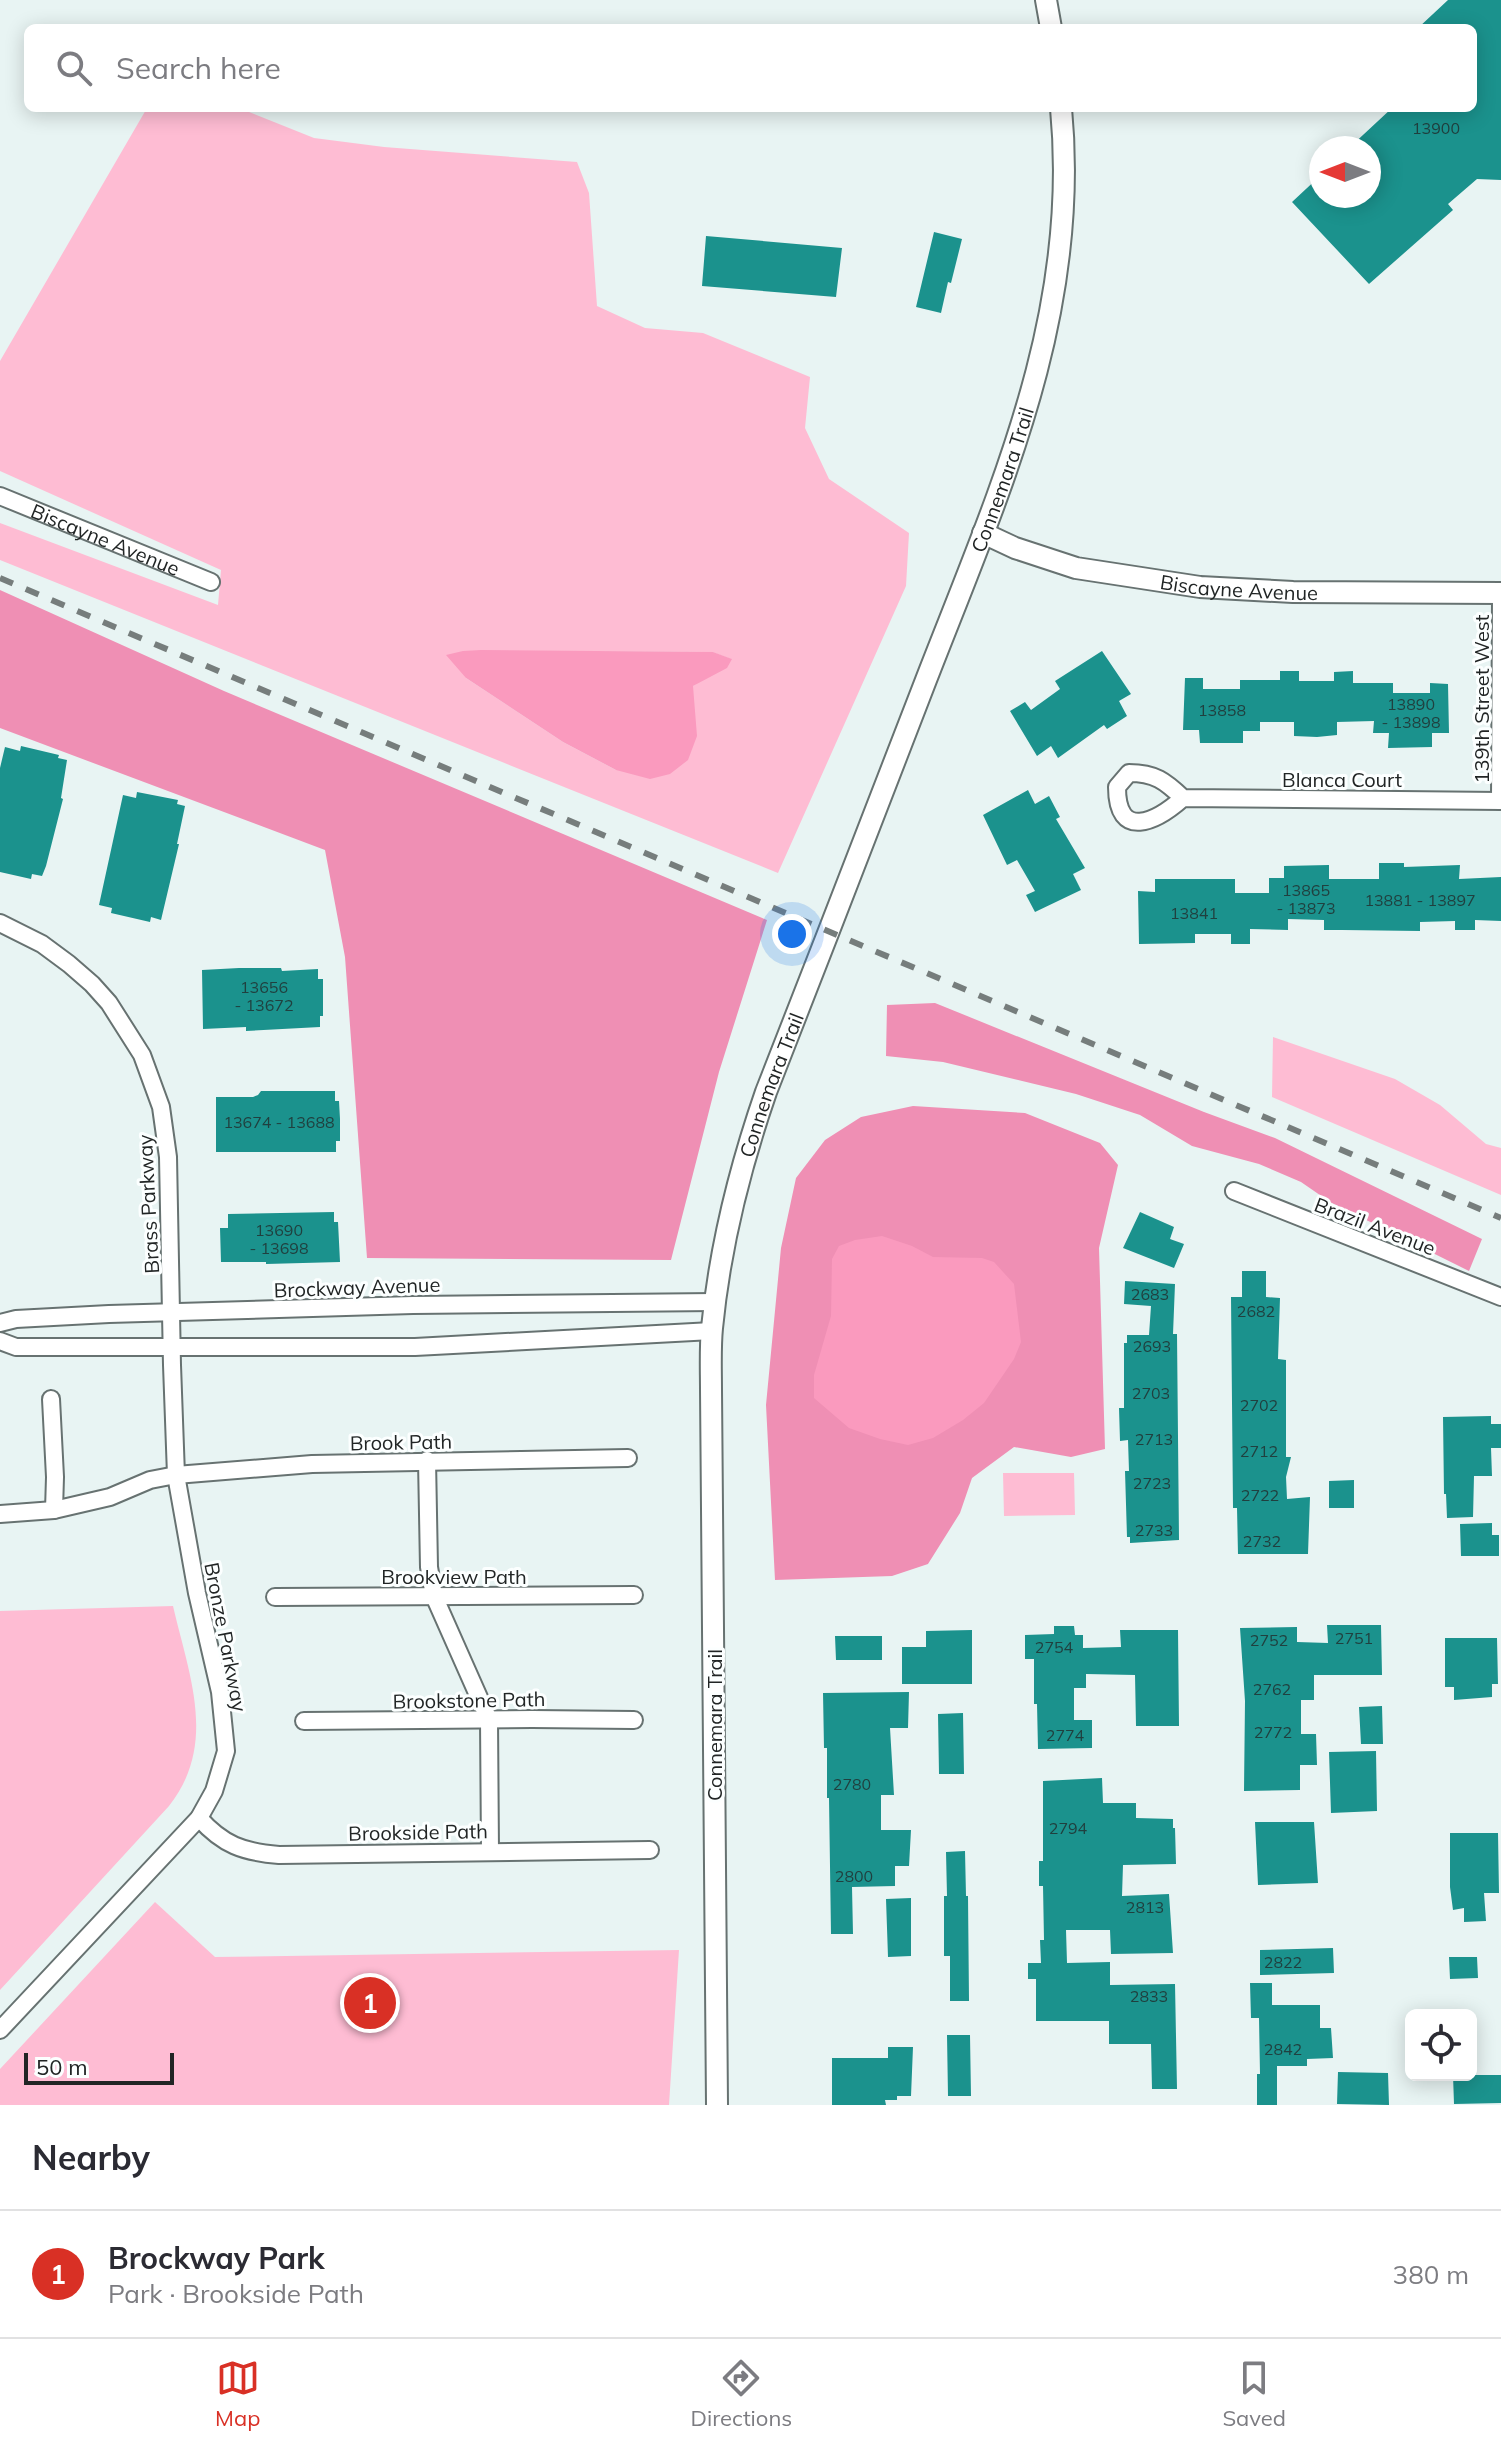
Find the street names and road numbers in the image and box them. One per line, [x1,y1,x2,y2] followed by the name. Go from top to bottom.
[965,404,1038,556] street label: Connemara Trail
[28,498,184,580] street label: Biscayne Avenue
[1158,569,1318,605] street label: Biscayne Avenue
[1469,614,1494,784] street label: 139th Street West
[1282,767,1402,792] street label: Blanca Court
[733,1009,808,1160] street label: Connemara Trail
[132,1133,164,1274] street label: Brass Parkway
[1311,1191,1439,1261] street label: Brazil Avenue
[273,1272,441,1302] street label: Brockway Avenue
[350,1429,452,1455] street label: Brook Path
[199,1560,253,1714] street label: Bronze Parkway
[381,1564,527,1589] street label: Brookview Path
[702,1649,727,1801] street label: Connemara Trail
[392,1686,546,1714] street label: Brookstone Path
[348,1818,488,1846] street label: Brookside Path

